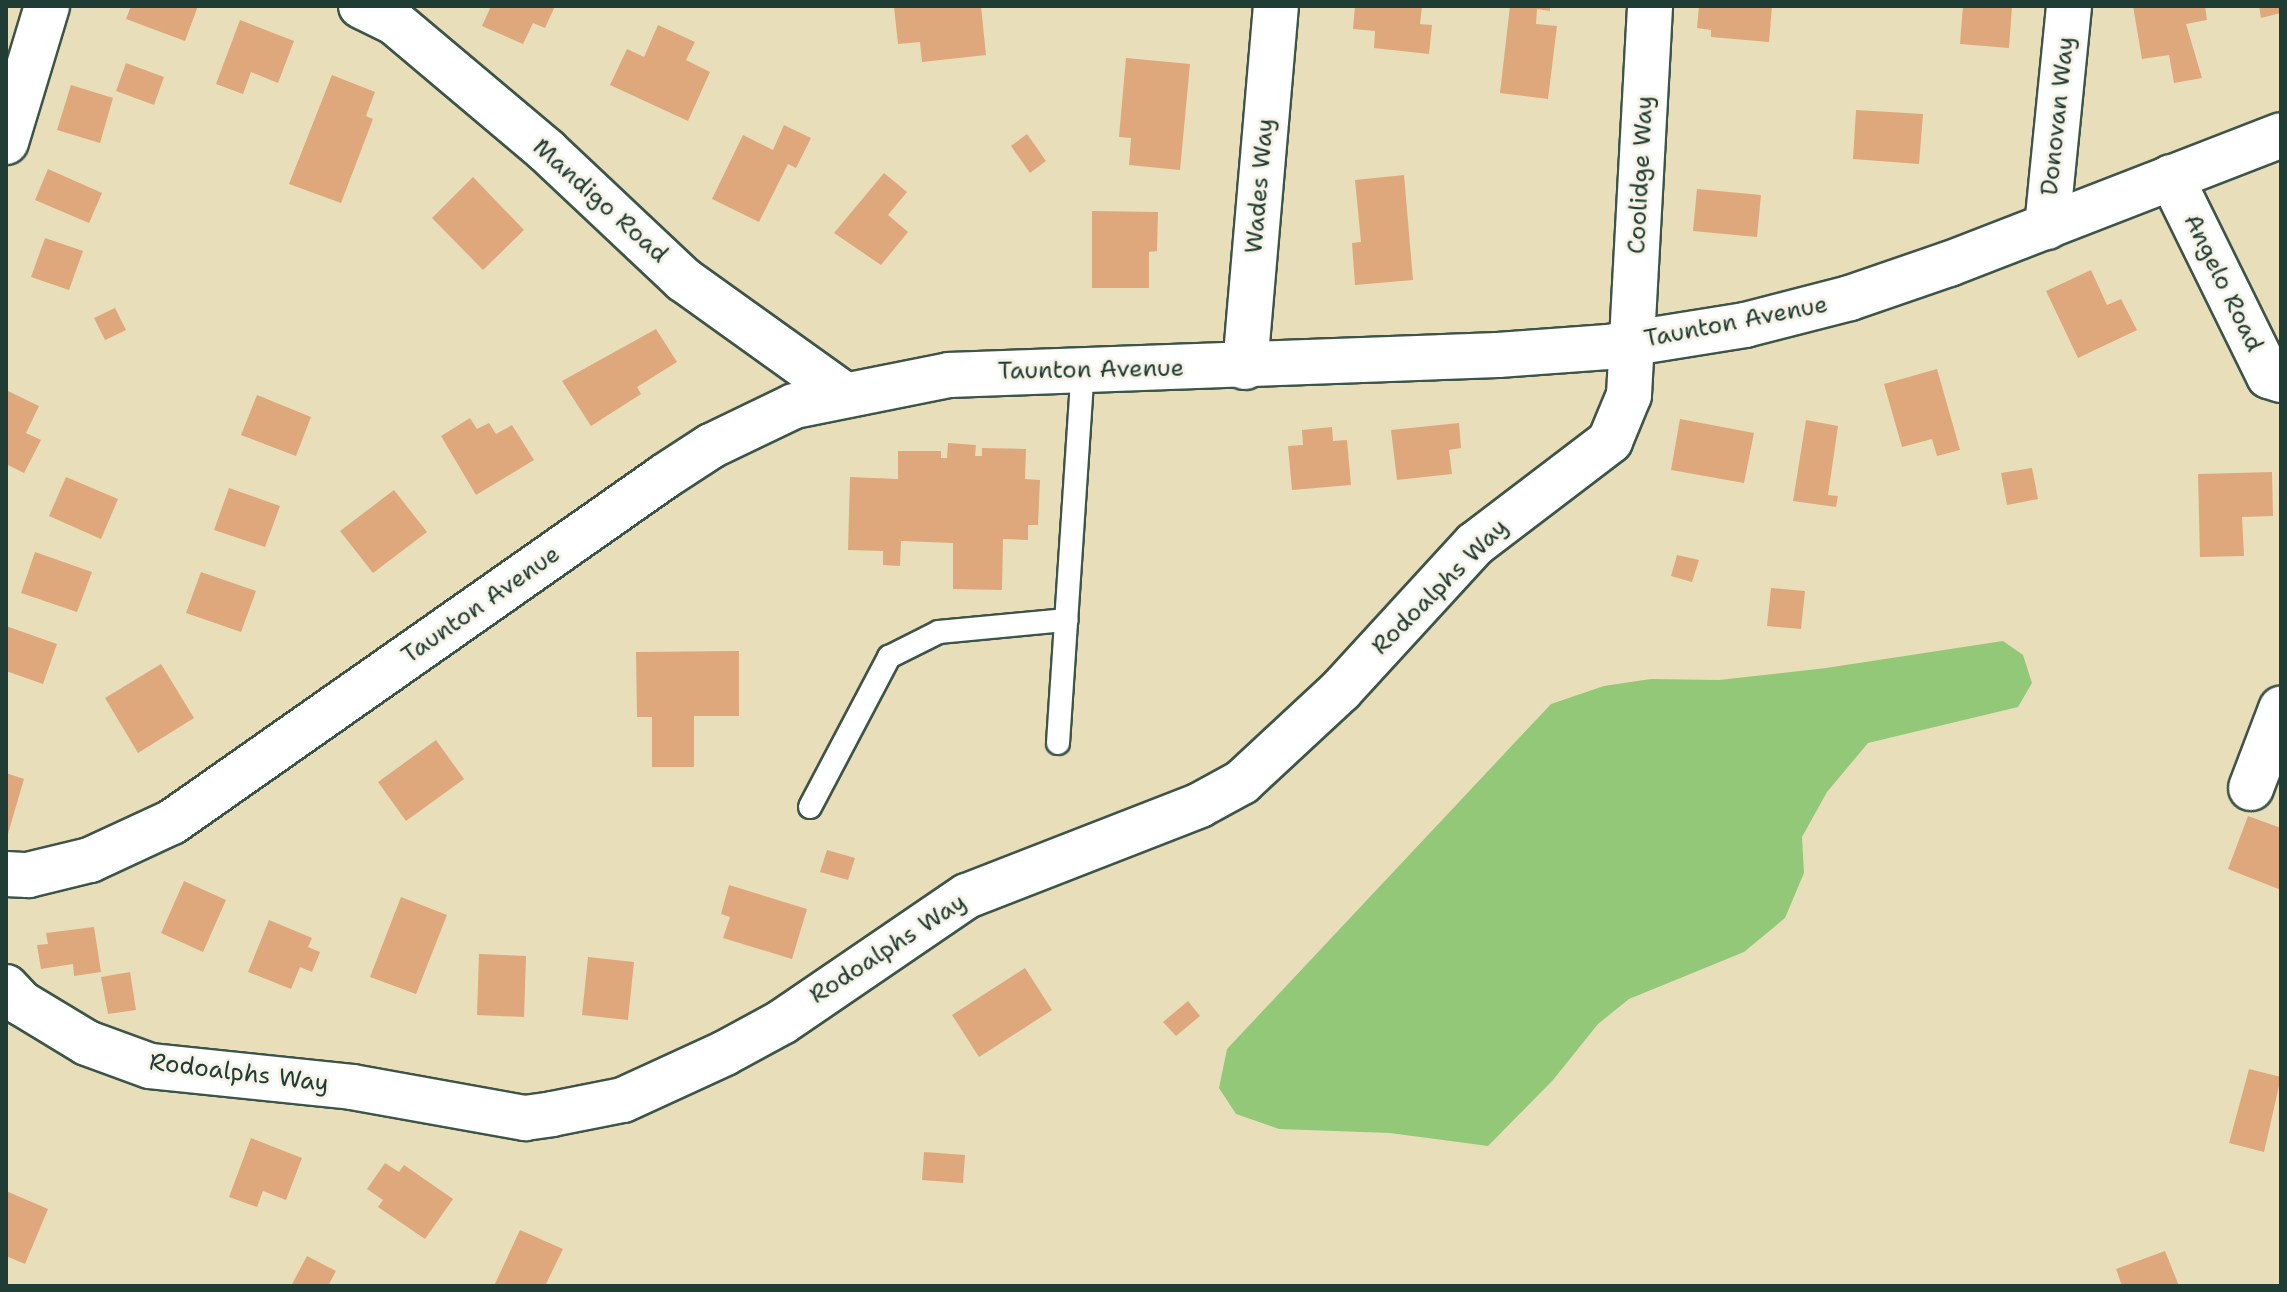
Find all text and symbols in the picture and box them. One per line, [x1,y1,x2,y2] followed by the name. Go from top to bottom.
[2035,35,2081,197] street label: Donovan Way
[1622,95,1660,255] street label: Coolidge Way
[1240,117,1280,255] street label: Wades Way
[527,133,673,269] street label: Mandigo Road
[2177,209,2269,357] street label: Angelo Road
[1642,290,1830,354] street label: Taunton Avenue
[998,354,1184,386] street label: Taunton Avenue
[1366,513,1514,661] street label: Rodoalphs Way
[396,540,566,670] street label: Taunton Avenue
[804,888,972,1010] street label: Rodoalphs Way
[148,1048,330,1098] street label: Rodoalphs Way

